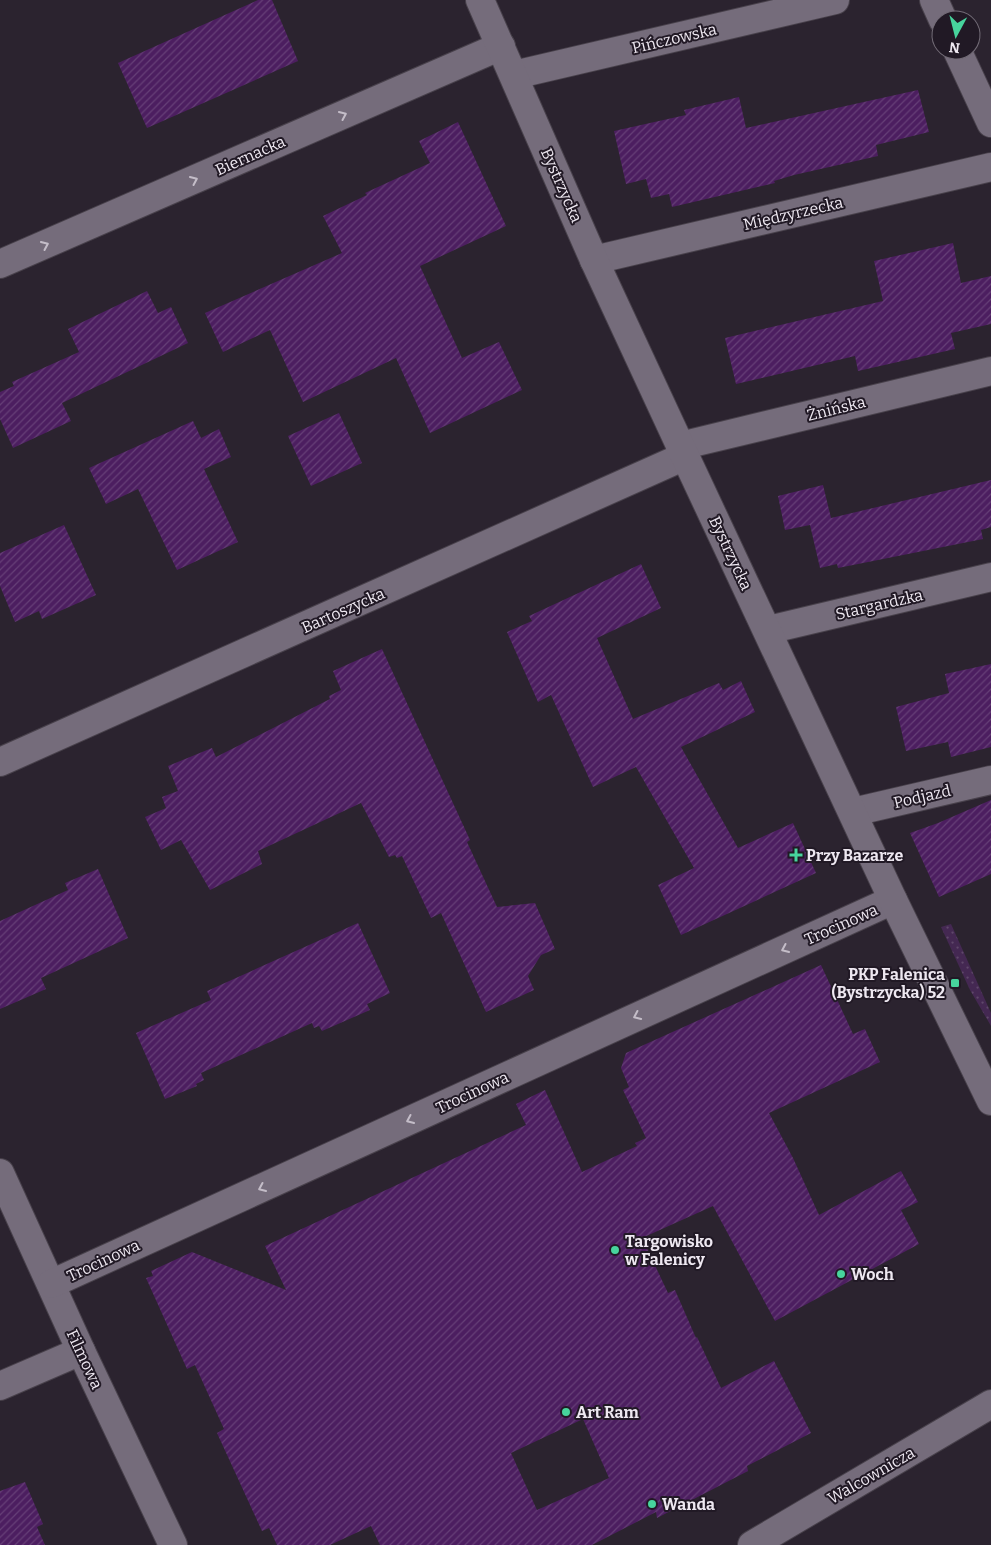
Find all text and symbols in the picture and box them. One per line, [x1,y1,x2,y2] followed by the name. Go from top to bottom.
[931,10,981,60] north arrow
[630,19,719,57] street label: Pińczowska
[948,38,961,57] text: N
[338,111,347,122] one-way arrow
[212,132,288,179] street label: Biernacka
[537,145,586,226] street label: Bystrzycka
[189,175,198,186] one-way arrow
[741,193,845,234] street label: Międzyrzecka
[40,240,49,251] one-way arrow
[805,392,868,425] street label: Żnińska
[705,513,756,593] street label: Bystrzycka
[299,584,388,637] street label: Bartoszycka
[834,585,925,624] street label: Stargardzka
[892,781,953,812] street label: Podjazd
[806,846,904,865] place label: Przy Bazarze
[790,849,802,861] marker: Przy Bazarze
[802,900,881,949] street label: Trocinowa
[781,943,790,953] one-way arrow
[831,965,945,1002] place label: PKP Falenica (Bystrzycka) 52
[949,977,961,989] marker: PKP Falenica (Bystrzycka) 52
[633,1010,642,1020] one-way arrow
[433,1067,512,1118] street label: Trocinowa
[406,1114,415,1125] one-way arrow
[258,1181,267,1192] one-way arrow
[624,1232,713,1269] place label: Targowisko w Falenicy
[64,1235,143,1286] street label: Trocinowa
[609,1244,621,1256] marker: Targowisko w Falenicy
[851,1265,894,1284] place label: Woch
[835,1268,847,1280] marker: Woch
[63,1326,107,1392] street label: Filmowa
[576,1403,639,1422] place label: Art Ram
[560,1406,572,1418] marker: Art Ram
[824,1443,918,1508] street label: Walcownicza
[662,1495,715,1514] place label: Wanda
[646,1498,658,1510] marker: Wanda

